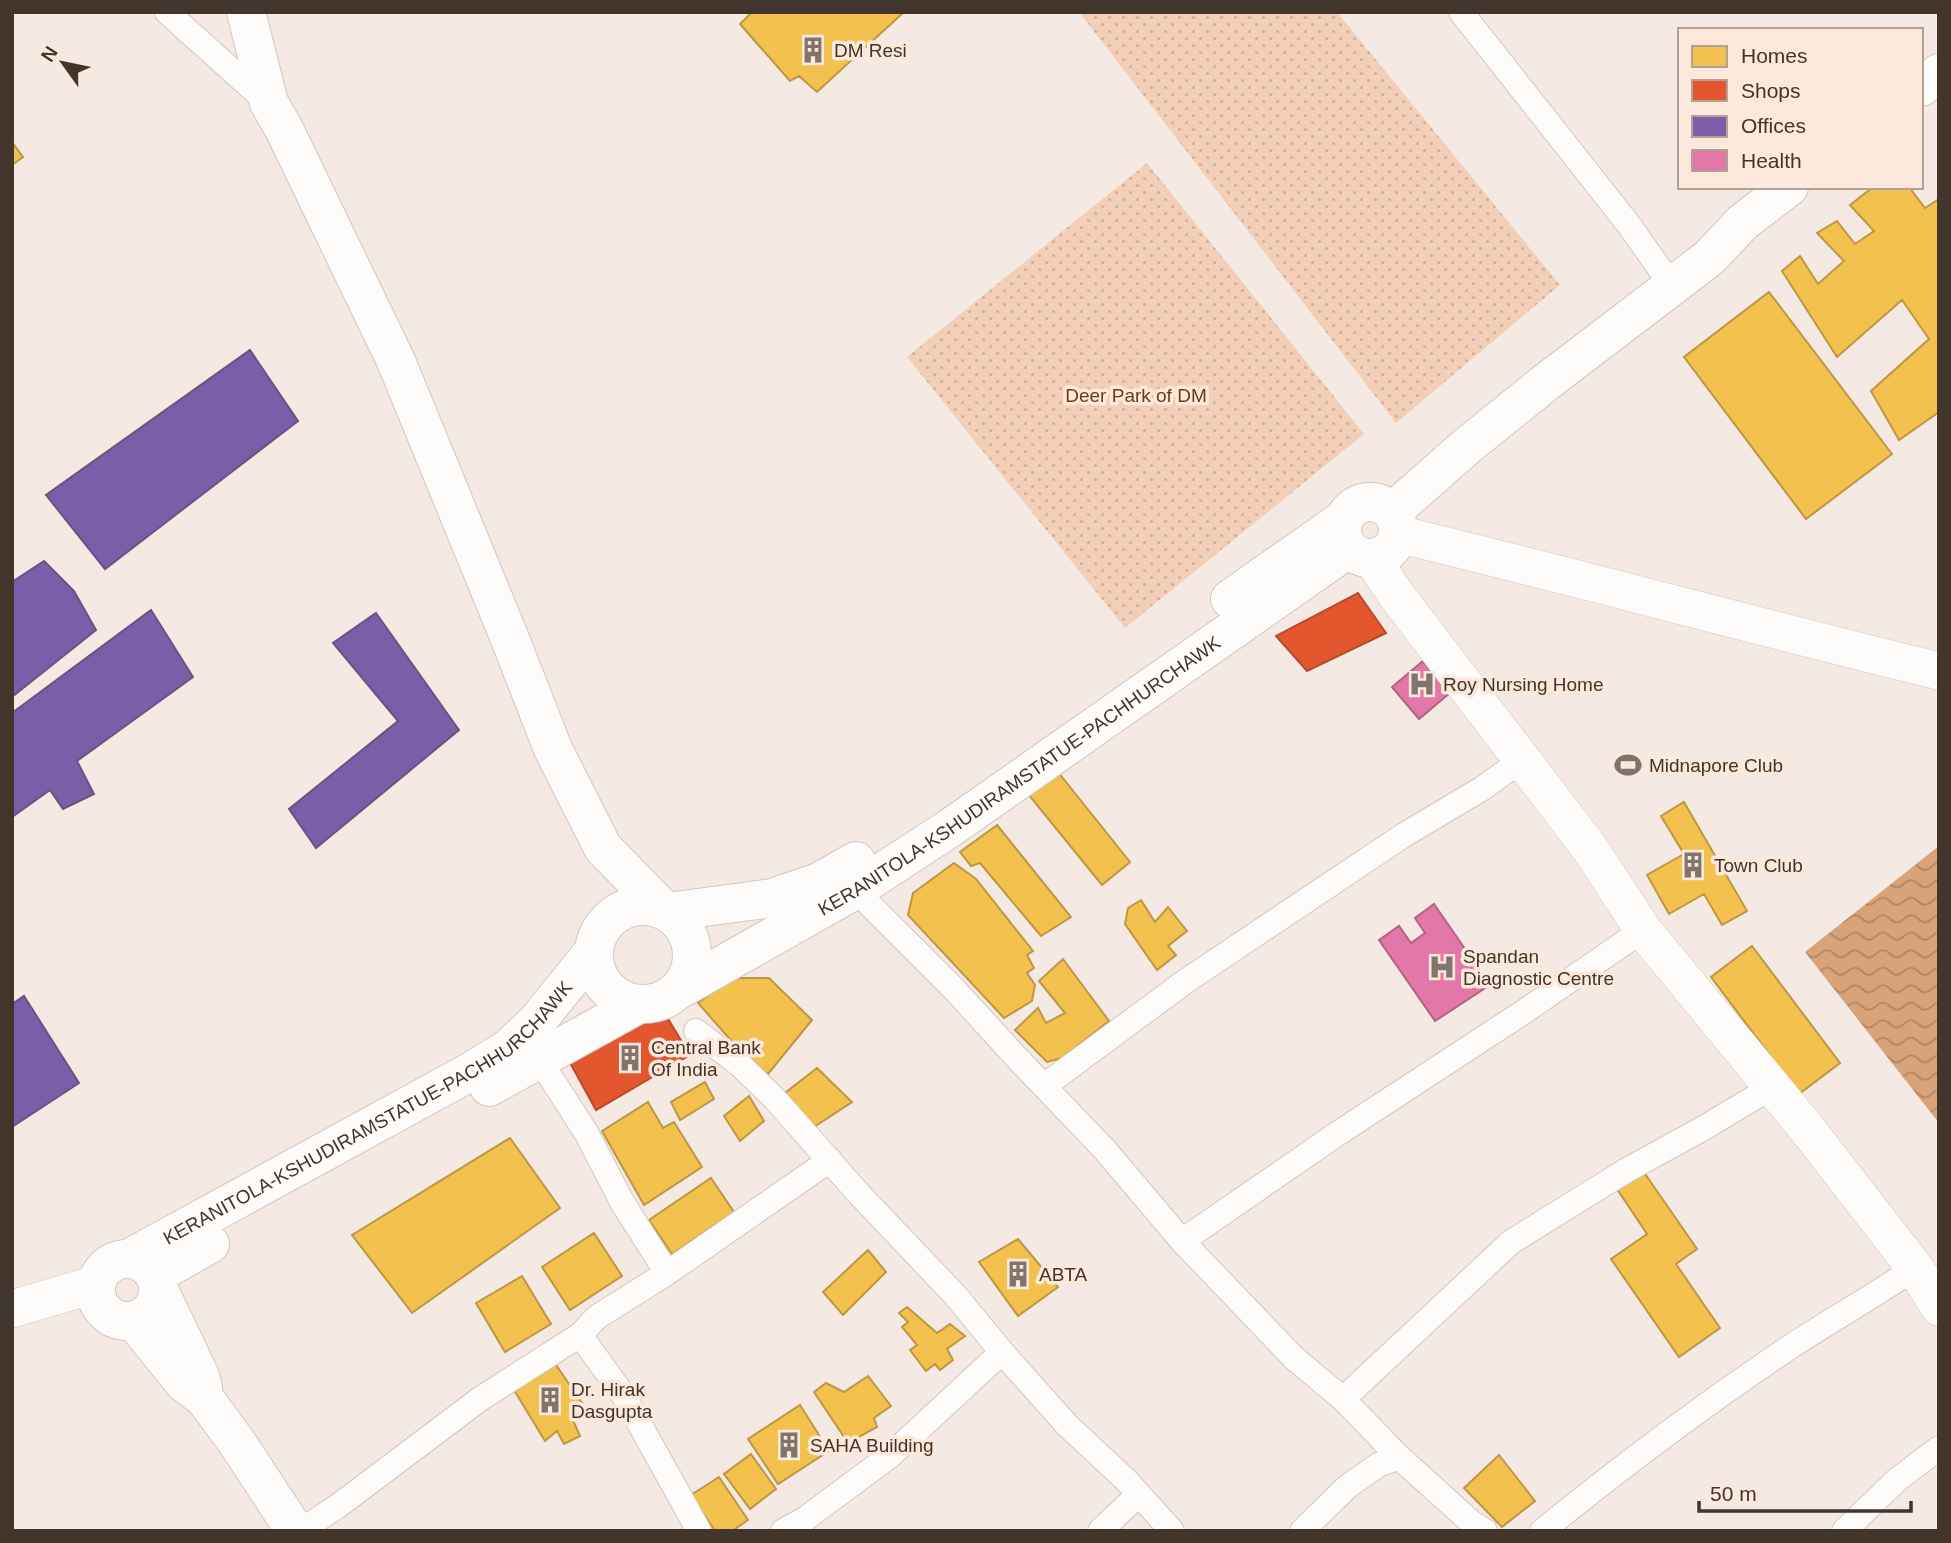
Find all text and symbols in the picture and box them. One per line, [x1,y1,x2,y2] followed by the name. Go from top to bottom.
[28,28,98,98] north arrow
[1678,28,1923,189] legend
[798,35,828,65] building icon: DM Resi
[834,40,907,61] place label: DM Resi
[37,43,62,65] text: N
[1741,44,1808,67] text: Homes
[1741,79,1801,102] text: Shops
[1741,114,1806,137] text: Offices
[1741,149,1802,172] text: Health
[1065,385,1207,406] park label: Deer Park of DM
[814,632,1225,920] street label: KERANITOLA-KSHUDIRAMSTATUE-PACHHURCHAWK
[1407,669,1437,699] hospital icon: Roy Nursing Home
[1443,674,1604,695] place label: Roy Nursing Home
[1613,750,1643,780] sports icon: Midnapore Club
[1649,755,1783,776] place label: Midnapore Club
[1678,850,1708,880] building icon: Town Club
[1714,855,1803,876] place label: Town Club
[1463,946,1614,989] place label: Spandan Diagnostic Centre
[1427,952,1457,982] hospital icon: Spandan Diagnostic Centre
[160,977,576,1249] street label: KERANITOLA-KSHUDIRAMSTATUE-PACHHURCHAWK
[651,1037,761,1080] place label: Central Bank Of India
[615,1043,645,1073] building icon: Central Bank Of India
[1003,1259,1033,1289] building icon: ABTA
[1039,1264,1088,1285] place label: ABTA
[571,1379,653,1422] place label: Dr. Hirak Dasgupta
[535,1385,565,1415] building icon: Dr. Hirak Dasgupta
[774,1430,804,1460] building icon: SAHA Building
[810,1435,934,1456] place label: SAHA Building
[1699,1470,1911,1514] scale bar
[1710,1482,1757,1505] text: 50 m

